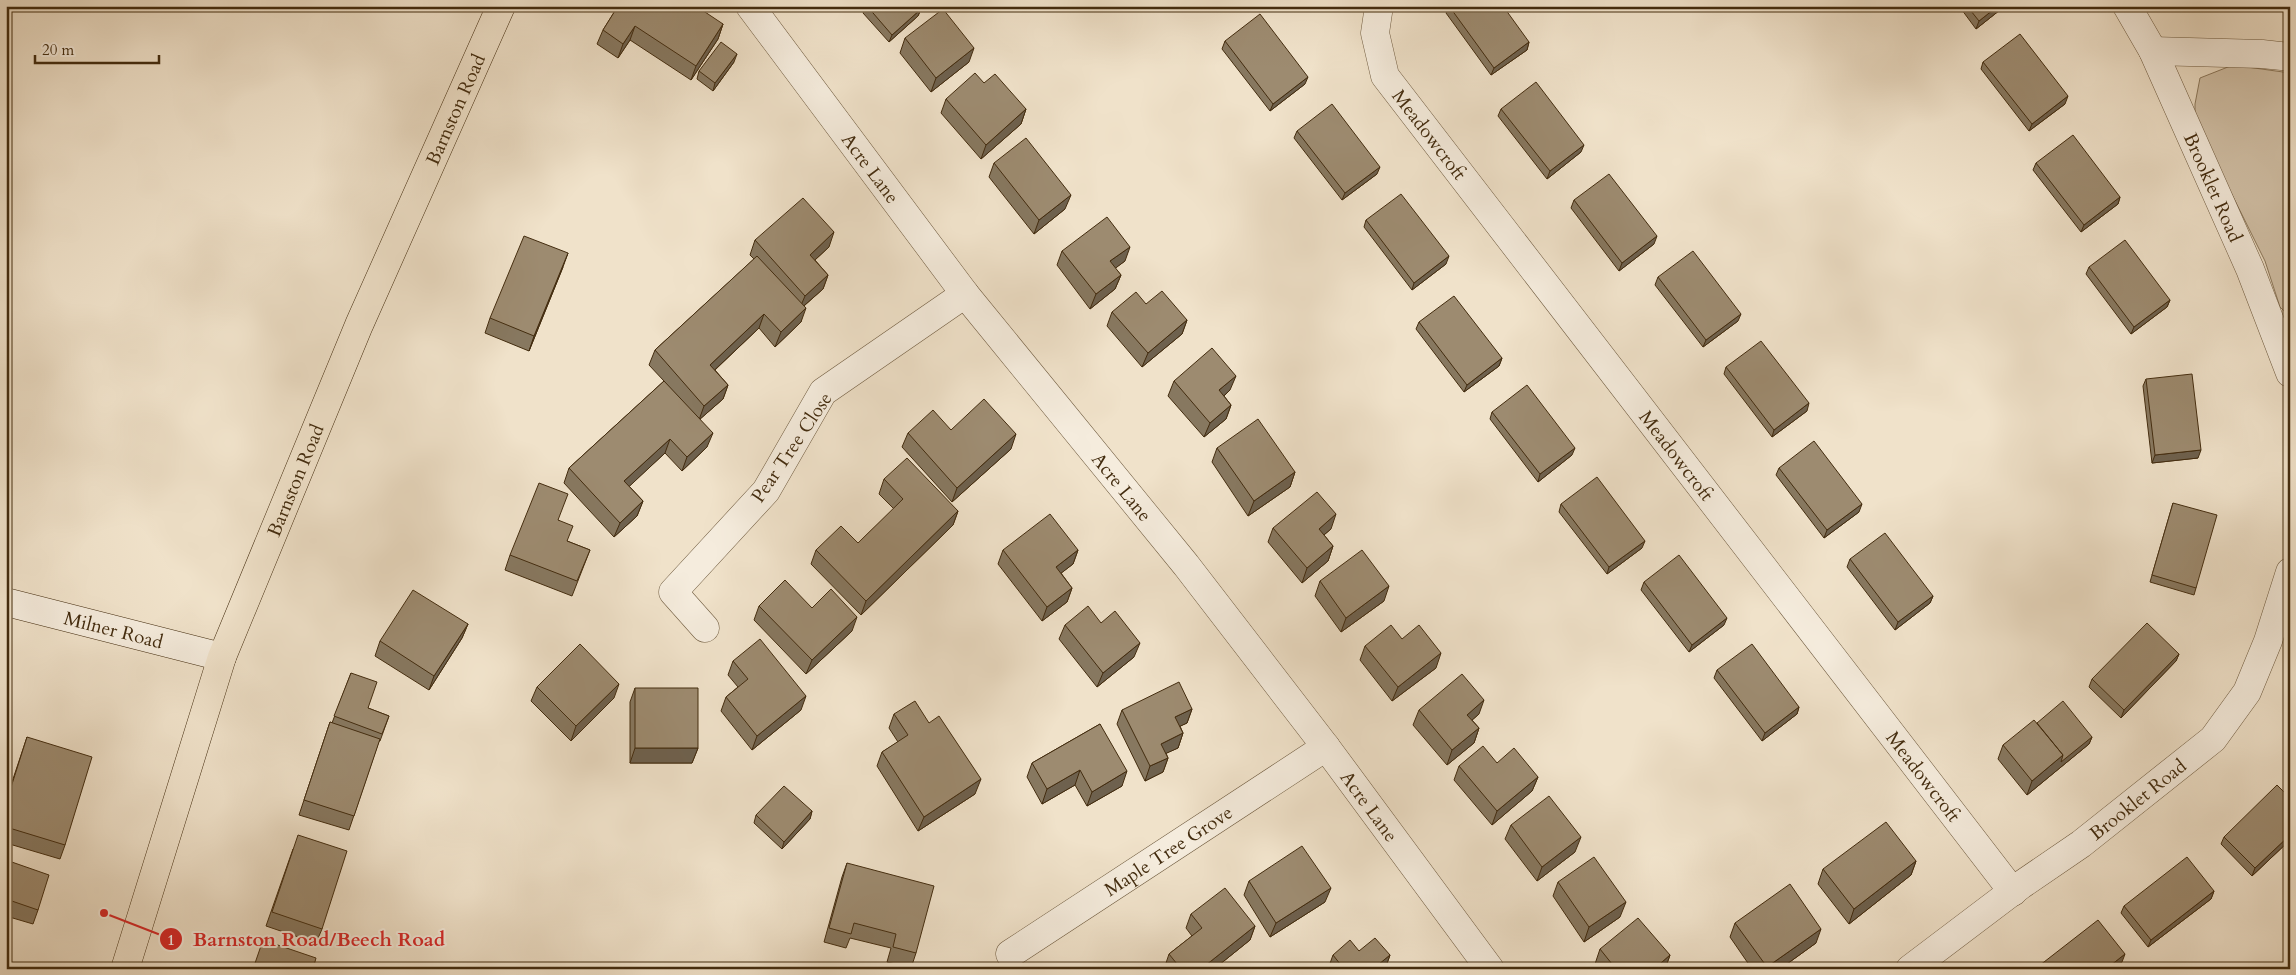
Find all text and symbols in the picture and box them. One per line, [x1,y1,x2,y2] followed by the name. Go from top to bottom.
[35,32,159,64] scale bar
[42,40,74,60] text: 20 m
[420,50,492,169] street label: Barnston Road
[1386,84,1472,186] street label: Meadowcroft
[835,128,905,209] street label: Acre Lane
[2177,129,2248,246] street label: Brooklet Road
[745,387,838,508] street label: Pear Tree Close
[1633,405,1719,507] street label: Meadowcroft
[261,420,331,541] street label: Barnston Road
[1085,447,1157,527] street label: Acre Lane
[61,605,166,655] street label: Milner Road
[1880,726,1966,828] street label: Meadowcroft
[2084,753,2192,846] street label: Brooklet Road
[1334,766,1404,847] street label: Acre Lane
[1099,800,1238,903] street label: Maple Tree Grove
[158,922,456,957] callout: Barnston Road/Beech Road
[193,926,446,953] text: Barnston Road/Beech Road
[167,930,175,950] text: 1

